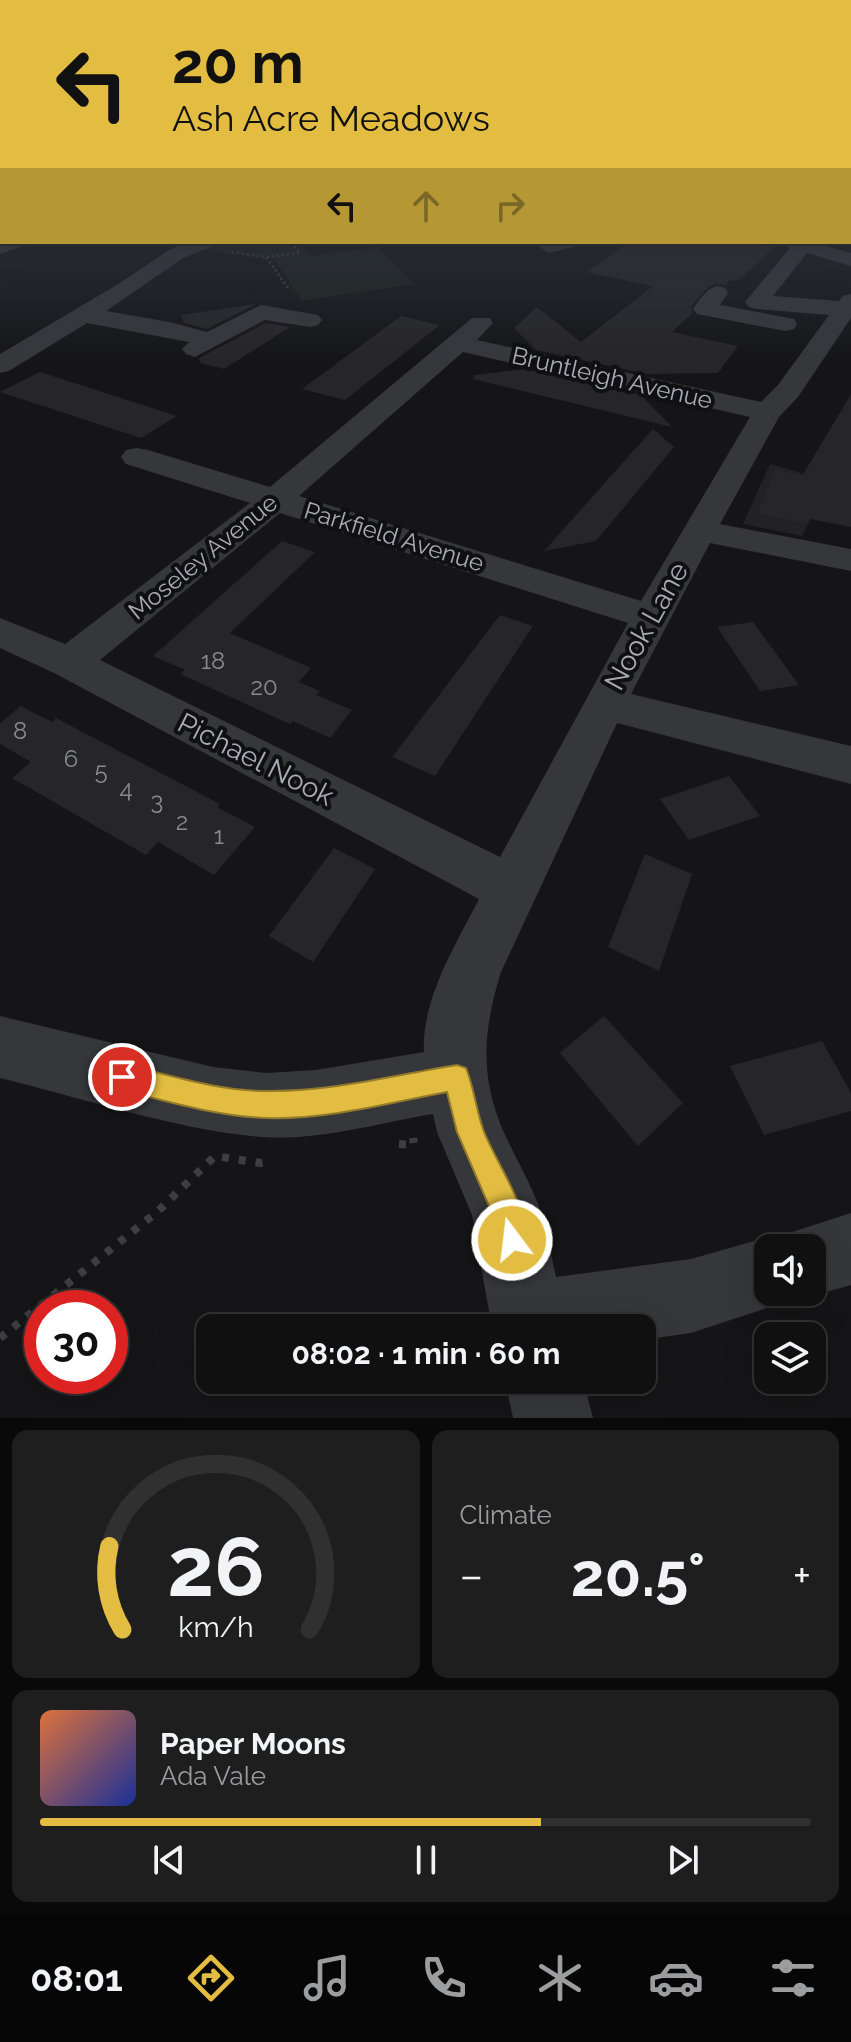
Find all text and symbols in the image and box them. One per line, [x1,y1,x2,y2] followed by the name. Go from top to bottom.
[172,30,304,96] text: 20 m
[40,32,144,136] icon: left
[172,97,490,139] text: Ash Acre Meadows
[320,184,364,228] icon: left
[404,184,448,228] icon: ahead
[488,184,532,228] icon: right
[509,340,715,415] street label: Bruntleigh Avenue
[122,488,283,625] street label: Moseley Avenue
[301,495,487,578] street label: Parkfield Avenue
[598,557,695,696] street label: Nook Lane
[201,646,225,675] house number: 18
[250,672,278,701] house number: 20
[172,706,339,813] street label: Pichael Nook
[13,716,27,745] house number: 8
[64,744,78,773] house number: 6
[94,756,108,785] house number: 5
[119,774,133,803] house number: 4
[151,786,163,815] house number: 3
[176,807,188,836] house number: 2
[214,821,224,850] house number: 1
[88,1043,156,1111] pin
[100,1055,144,1099] icon: arrive
[470,1198,554,1282] position arrow
[754,1234,826,1394] map controls
[754,1234,826,1306] button: sound
[24,1290,128,1394] speed limit sign: 30
[754,1322,826,1394] button: layers
[291,1336,561,1371] text: 08:02 · 1 min · 60 m
[460,1500,552,1530] text: Climate
[167,1518,264,1615] text: 26
[571,1540,705,1610] text: 20.5°
[460,1550,483,1601] text: −
[793,1550,811,1601] text: +
[178,1610,253,1644] text: km/h
[160,1726,346,1761] text: Paper Moons
[160,1761,266,1791] text: Ada Vale
[147,1838,191,1882] icon: previous
[404,1838,448,1882] icon: pause
[661,1838,705,1882] icon: next
[183,1950,239,2006] icon: directions
[299,1950,355,2006] icon: music
[416,1950,472,2006] icon: phone
[532,1950,588,2006] icon: climate
[648,1950,704,2006] icon: car
[765,1950,821,2006] icon: filters
[30,1957,123,1999] text: 08:01

